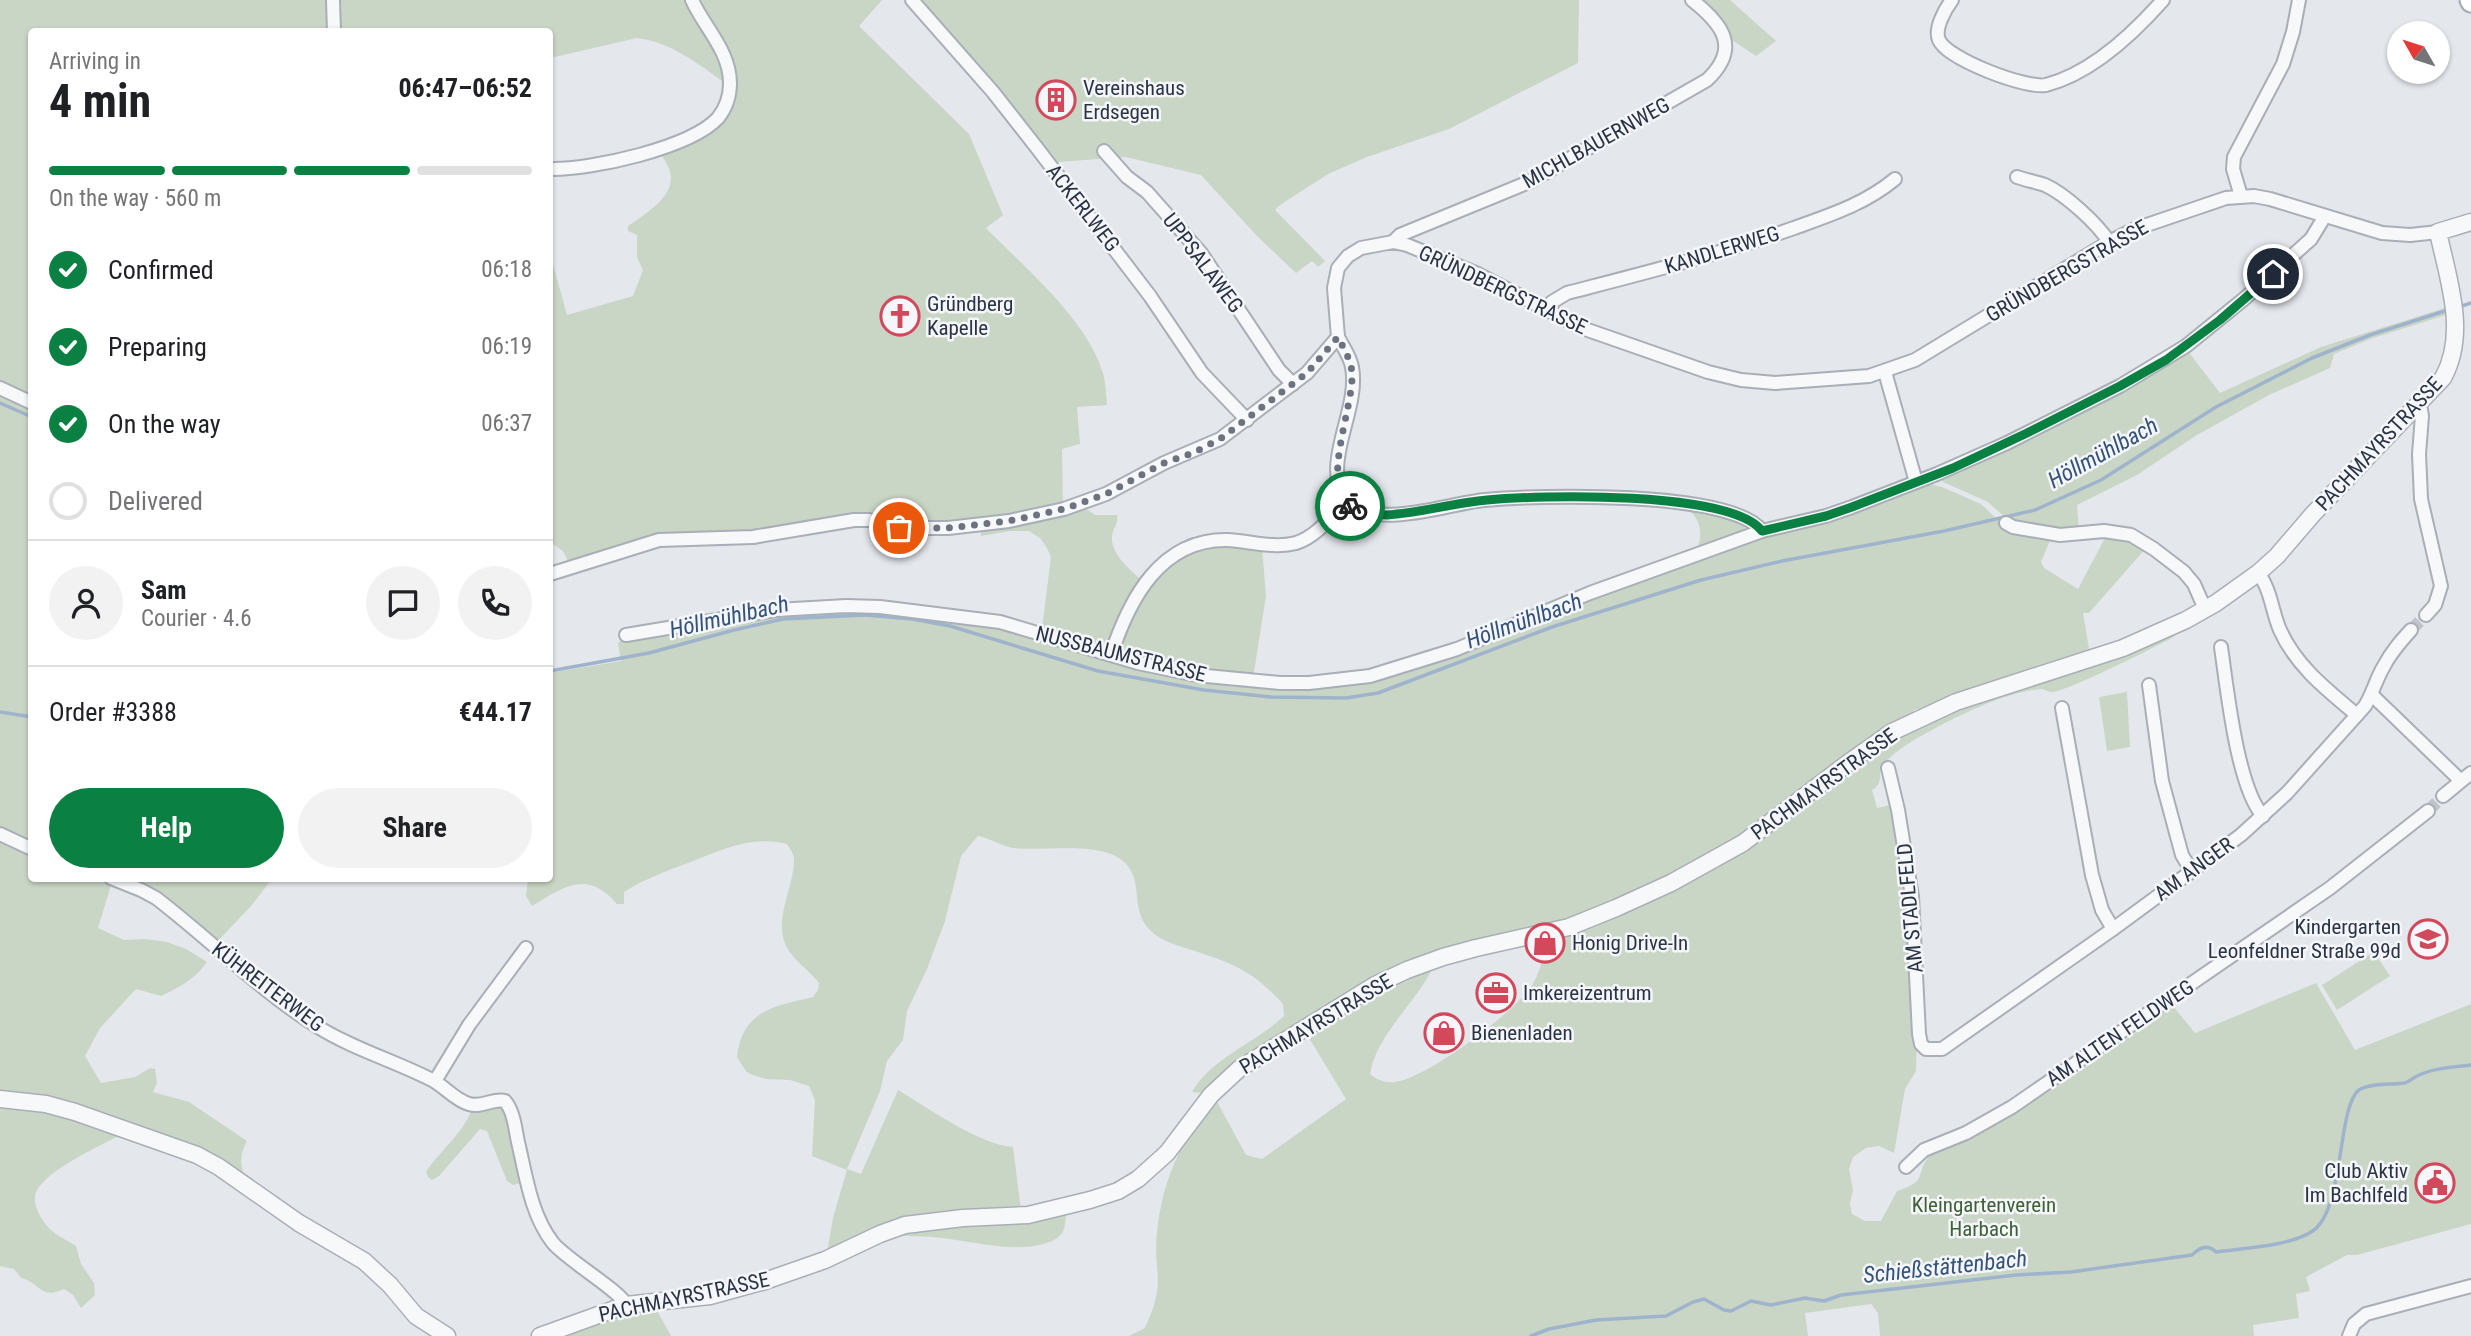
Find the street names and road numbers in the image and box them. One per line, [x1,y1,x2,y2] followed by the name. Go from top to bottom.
[1518,93,1674,193] street label: MICHLBAUERNWEG
[1041,160,1125,256] street label: ACKERLWEG
[1158,208,1248,318] street label: UPPSALAWEG
[1982,215,2152,327] street label: GRÜNDBERGSTRASSE
[1662,221,1782,279] street label: KANDLERWEG
[1415,240,1591,340] street label: GRÜNDBERGSTRASSE
[2311,372,2447,516] street label: PACHMAYRSTRASSE
[1033,621,1209,687] street label: NUSSBAUMSTRASSE
[1747,723,1901,845] street label: PACHMAYRSTRASSE
[2150,832,2238,906] street label: AM ANGER
[1892,842,1928,974] street label: AM STADLFELD
[207,937,329,1037] street label: KÜHREITERWEG
[1235,969,1397,1079] street label: PACHMAYRSTRASSE
[2042,975,2198,1091] street label: AM ALTEN FELDWEG
[596,1267,772,1327] street label: PACHMAYRSTRASSE

